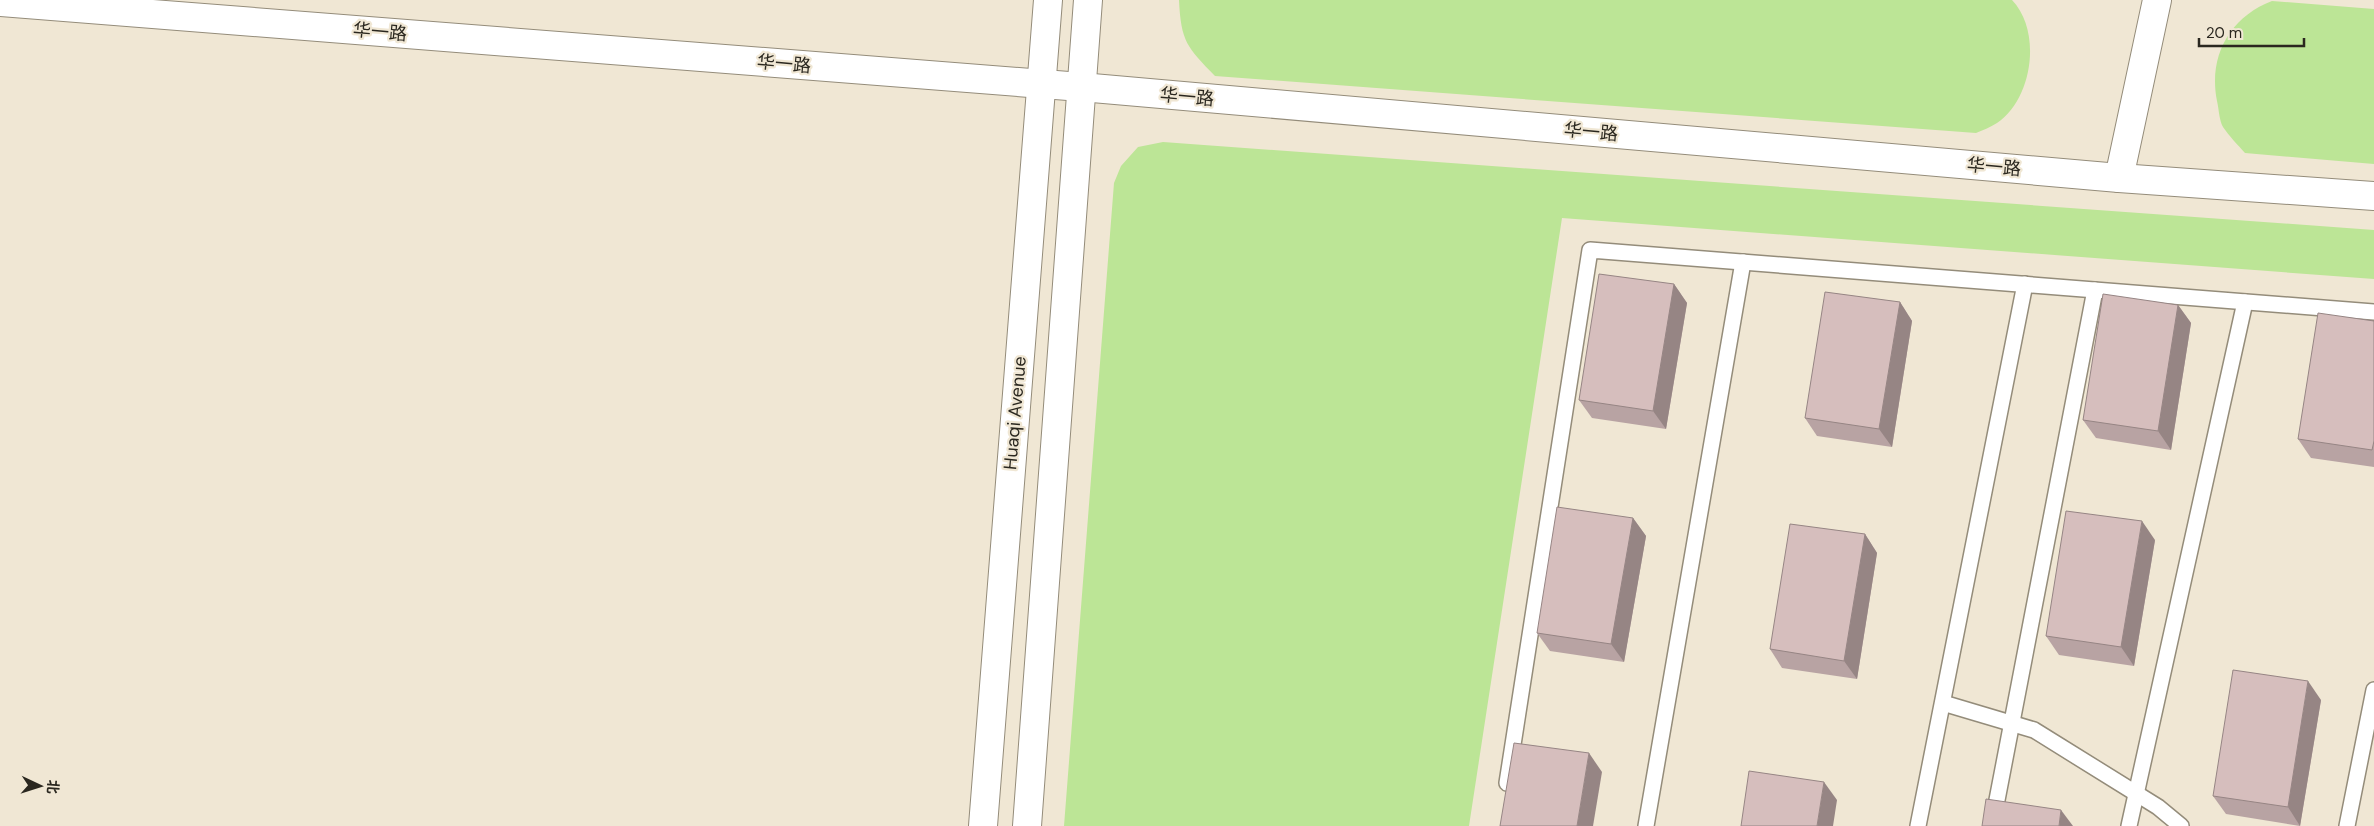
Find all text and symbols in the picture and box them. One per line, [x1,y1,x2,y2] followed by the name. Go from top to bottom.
[2199,15,2304,47] scale bar
[352,18,408,46] street label: 华一路
[2206,23,2242,43] text: 20 m
[756,50,812,78] street label: 华一路
[1159,83,1215,111] street label: 华一路
[1563,118,1619,146] street label: 华一路
[1966,153,2022,181] street label: 华一路
[998,355,1032,471] street label: Huaqi Avenue
[15,761,65,811] north arrow
[44,779,62,795] text: 北

